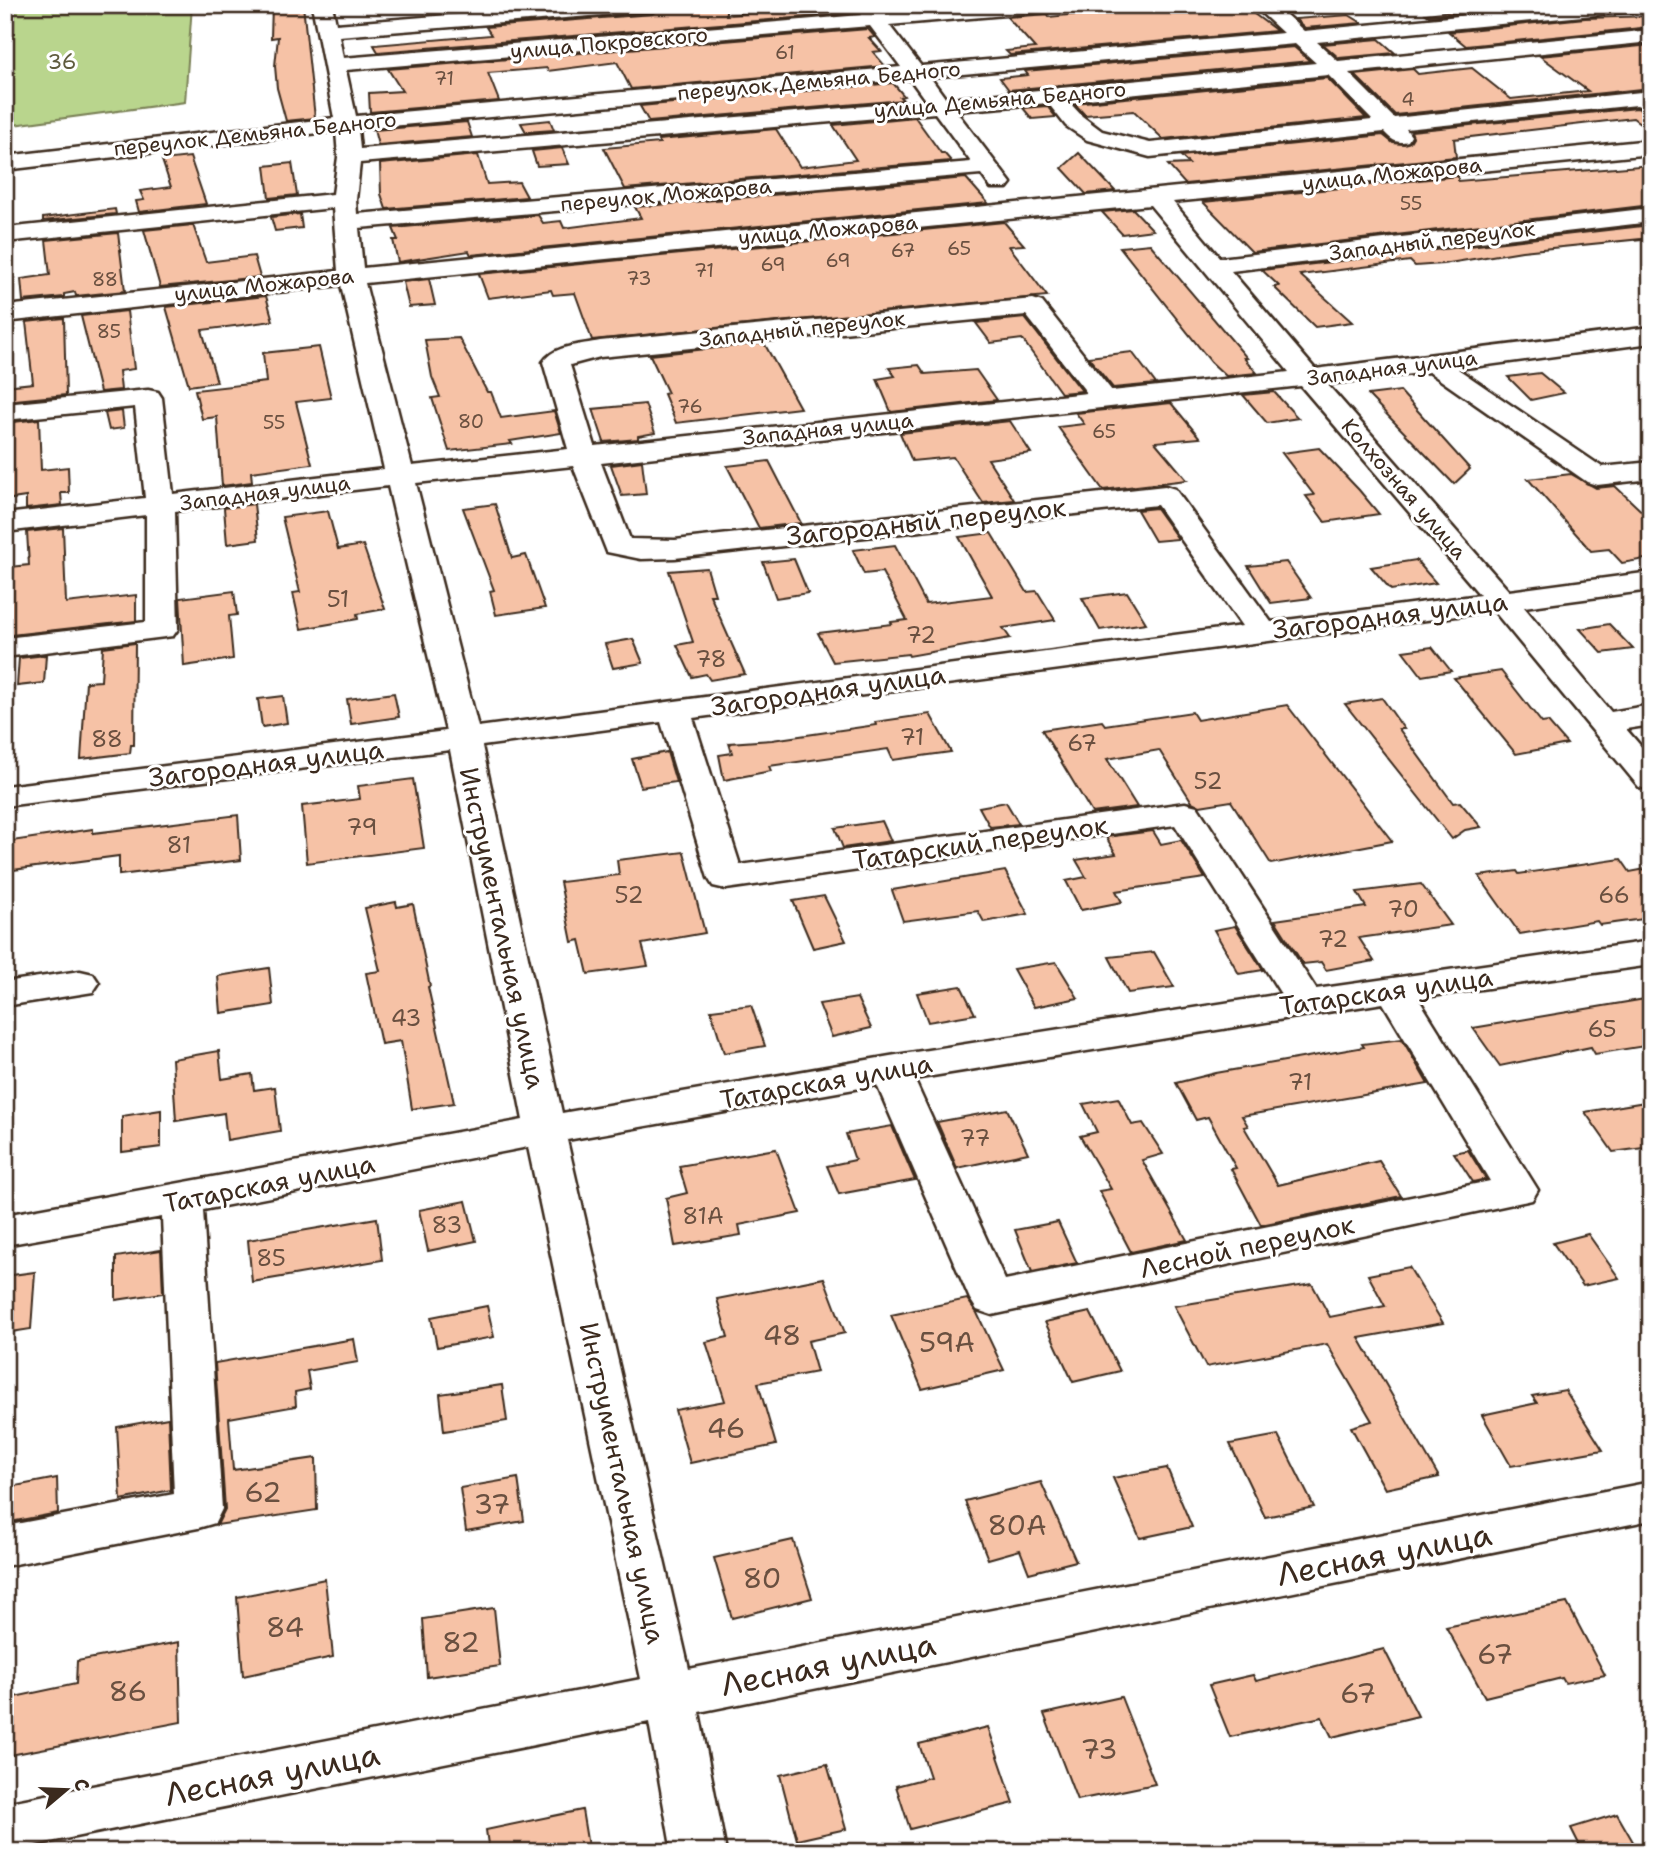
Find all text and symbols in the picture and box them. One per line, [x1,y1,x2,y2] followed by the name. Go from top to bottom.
[509,20,709,66] street label: улица Покровского
[775,40,795,65] house number: 61
[48,48,76,76] park label: 36
[676,55,962,107] street label: переулок Демьяна Бедного
[434,66,454,91] house number: 71
[873,75,1127,125] street label: улица Демьяна Бедного
[1401,87,1415,112] house number: 4
[112,105,398,163] street label: переулок Демьяна Бедного
[1301,151,1483,197] street label: улица Можарова
[559,172,773,218] street label: переулок Можарова
[1400,191,1422,216] house number: 55
[737,208,919,252] street label: улица Можарова
[1327,214,1537,268] street label: Западный переулок
[947,236,971,261] house number: 65
[891,238,915,263] house number: 67
[825,248,851,273] house number: 69
[760,252,786,277] house number: 69
[694,258,714,283] house number: 71
[173,262,355,308] street label: улица Можарова
[626,266,652,291] house number: 73
[92,267,118,292] house number: 88
[697,304,907,354] street label: Западный переулок
[97,319,121,344] house number: 85
[1305,344,1479,392] street label: Западная улица
[677,394,703,419] house number: 76
[741,406,915,452] street label: Западная улица
[458,409,484,434] house number: 80
[263,410,285,435] house number: 55
[1335,413,1473,565] street label: Колхозная улица
[1092,419,1116,444] house number: 65
[178,469,352,517] street label: Западная улица
[785,489,1068,553] street label: Загородный переулок
[1271,583,1509,647] street label: Загородная улица
[327,584,349,614] house number: 51
[906,620,936,650] house number: 72
[695,644,727,674] house number: 78
[708,656,948,724] street label: Загородная улица
[900,722,924,752] house number: 71
[91,724,123,754] house number: 88
[1067,728,1097,758] house number: 67
[147,731,385,795] street label: Загородная улица
[452,764,554,1092] street label: Инструментальная улица
[1194,766,1223,796] house number: 52
[850,807,1110,877] street label: Татарский переулок
[346,812,378,842] house number: 79
[167,830,191,860] house number: 81
[615,880,644,910] house number: 52
[1598,880,1630,910] house number: 66
[1387,894,1419,924] house number: 70
[1318,924,1348,954] house number: 72
[1277,959,1495,1023] street label: Татарская улица
[391,1003,421,1033] house number: 43
[1587,1014,1617,1044] house number: 65
[717,1045,935,1117] street label: Татарская улица
[1288,1067,1312,1097] house number: 71
[960,1123,990,1153] house number: 77
[160,1145,378,1221] street label: Татарская улица
[682,1201,724,1231] house number: 81А
[1137,1206,1357,1286] street label: Лесной переулок
[432,1210,462,1240] house number: 83
[256,1243,286,1273] house number: 85
[763,1316,801,1354] house number: 48
[572,1319,674,1647] street label: Инструментальная улица
[919,1323,975,1361] house number: 59А
[707,1409,745,1447] house number: 46
[244,1473,282,1511] house number: 62
[474,1485,510,1523] house number: 37
[988,1506,1046,1544] house number: 80А
[1273,1512,1495,1596] street label: Лесная улица
[743,1559,781,1597] house number: 80
[266,1608,304,1646] house number: 84
[717,1622,939,1706] street label: Лесная улица
[442,1623,480,1661] house number: 82
[1477,1635,1513,1673] house number: 67
[109,1672,147,1710] house number: 86
[1340,1674,1376,1712] house number: 67
[1080,1730,1118,1768] house number: 73
[161,1732,383,1816] street label: Лесная улица
[32,1756,102,1826] north arrow
[68,1775,95,1794] text: С

